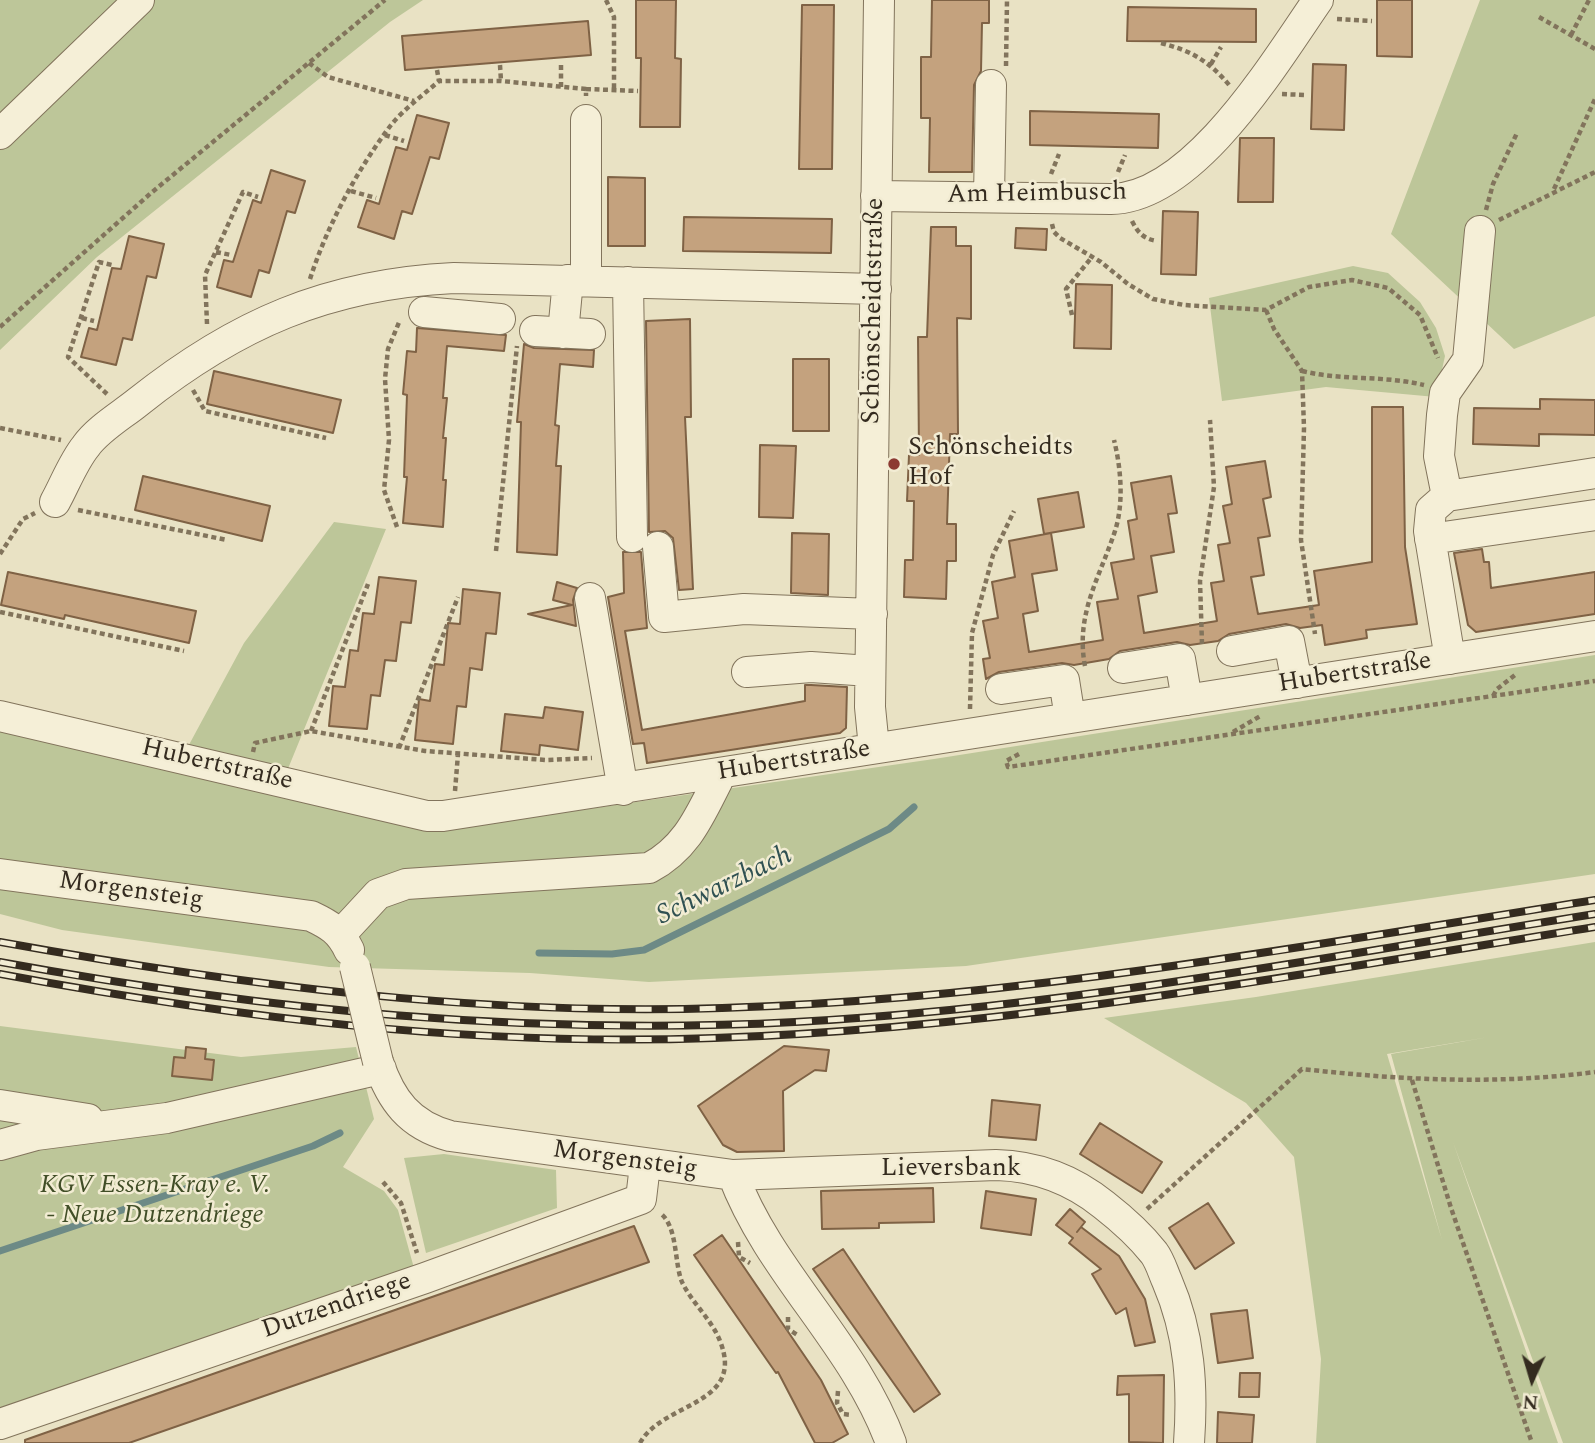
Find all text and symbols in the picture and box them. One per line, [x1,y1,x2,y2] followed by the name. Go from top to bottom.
[947,178,1127,212] street label: Am Heimbusch
[857,198,893,424] street label: Schönscheidtstraße
[908,433,1074,494] place label: Schönscheidts Hof
[886,456,902,472] marker: Schönscheidts Hof
[1276,647,1434,701] street label: Hubertstraße
[138,733,296,799] street label: Hubertstraße
[715,735,873,789] street label: Hubertstraße
[652,840,798,934] water label: Schwarzbach
[57,866,205,918] street label: Morgensteig
[551,1135,699,1187] street label: Morgensteig
[881,1154,1021,1186] street label: Lieversbank
[40,1171,270,1232] park label: KGV Essen-Kray e. V. - Neue Dutzendriege
[258,1267,416,1347] street label: Dutzendriege
[1497,1345,1567,1415] north arrow
[1522,1386,1539,1416] text: N

